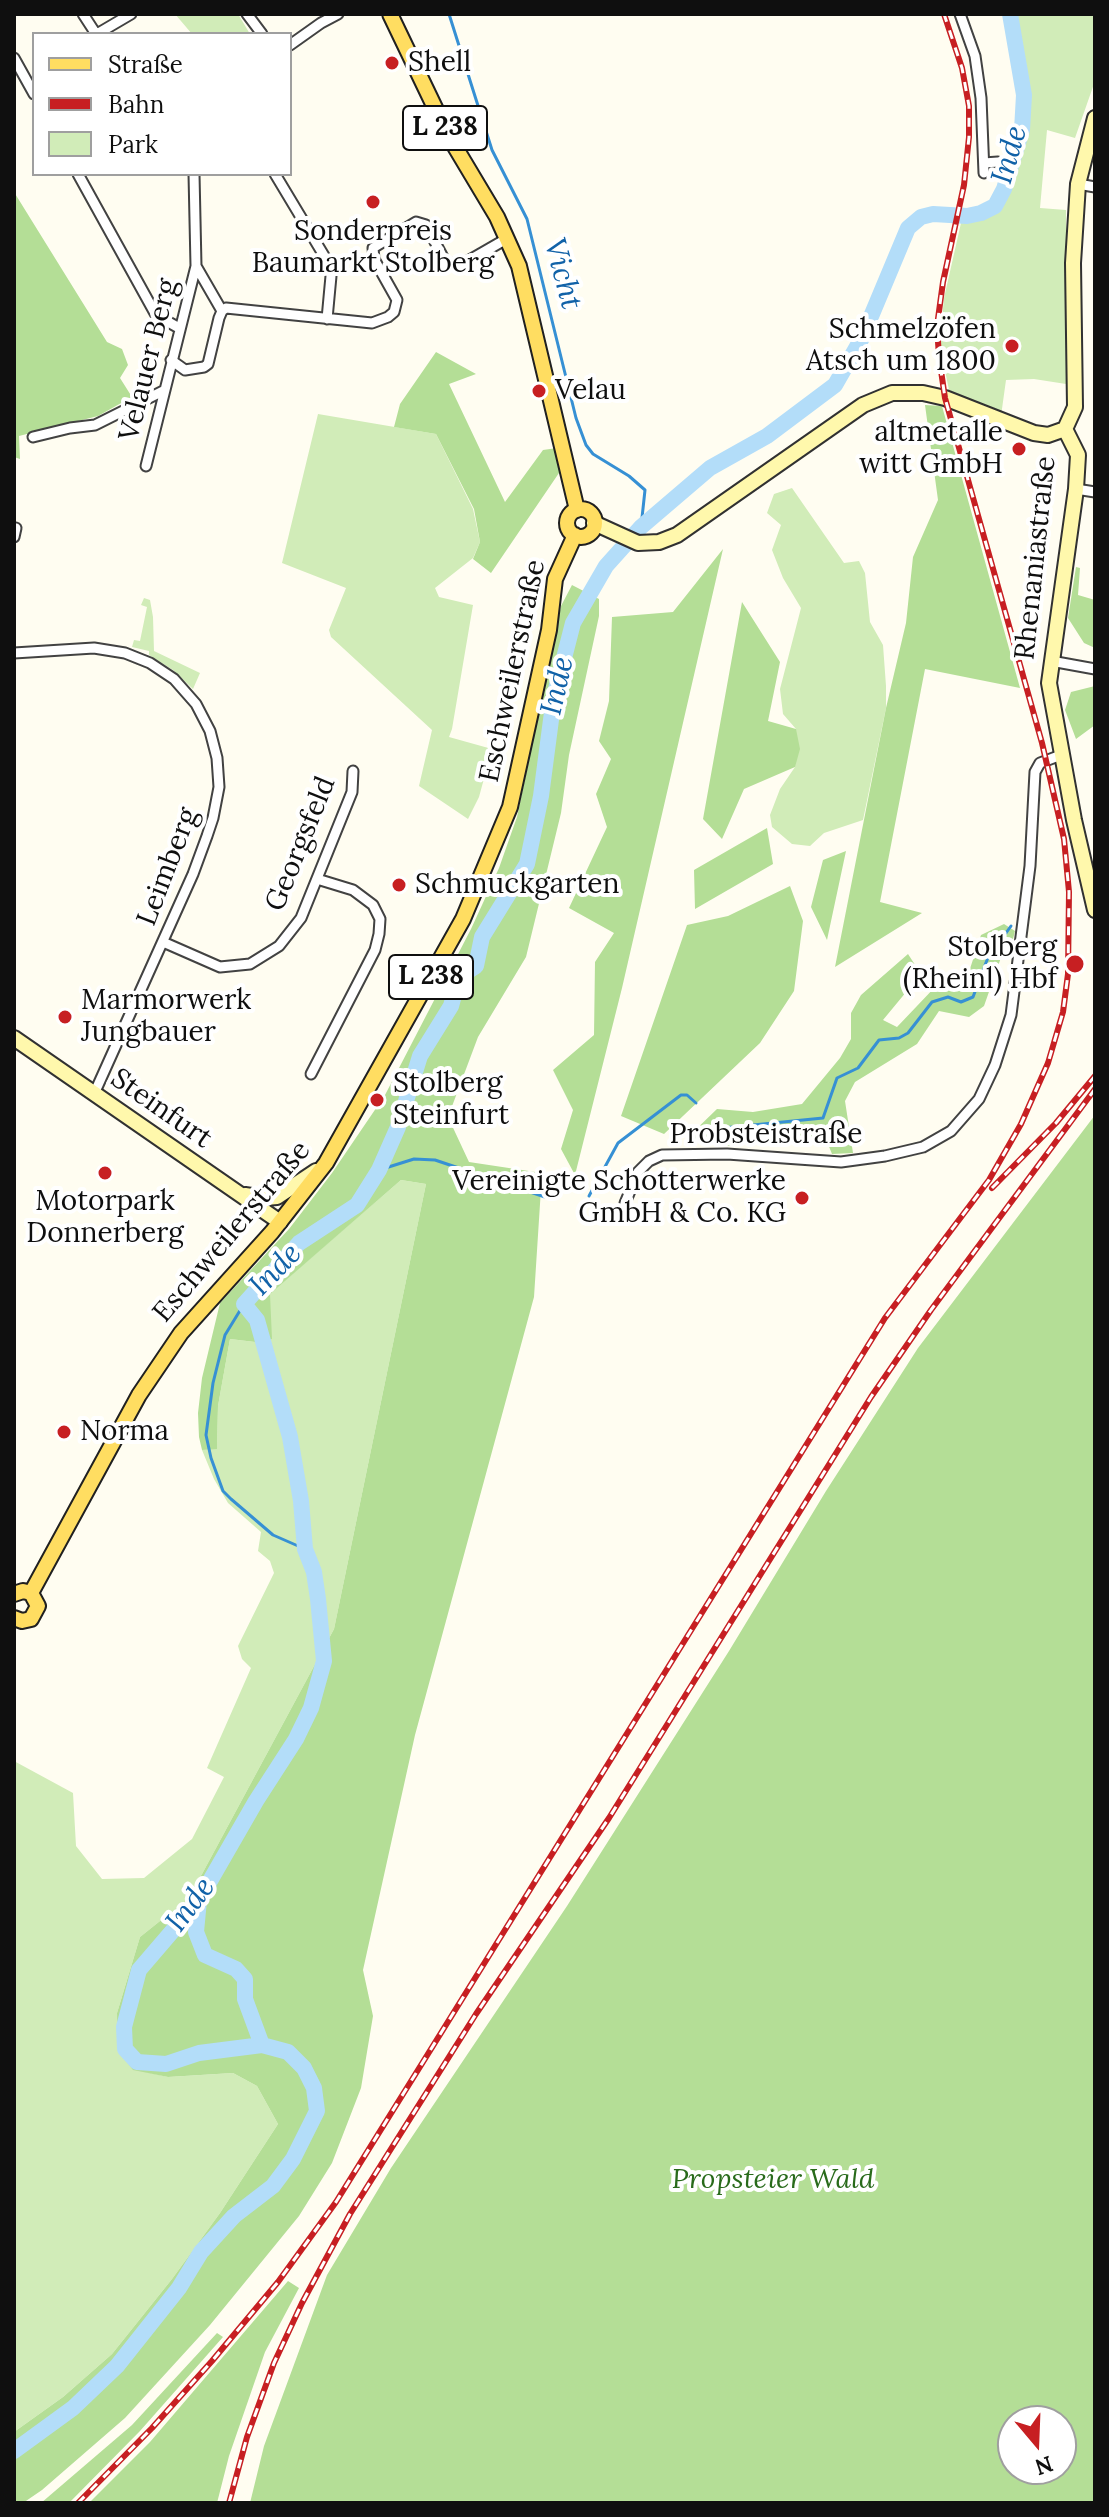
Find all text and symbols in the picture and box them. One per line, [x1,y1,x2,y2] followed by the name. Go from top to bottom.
[32,32,292,176] legend
[408,46,471,80] place label: Shell
[108,49,183,80] text: Straße
[383,54,401,72] marker: Shell
[108,89,164,120] text: Bahn
[403,106,487,150] road number: L 238
[985,122,1035,188] water label: Inde
[108,129,158,160] text: Park
[364,193,382,211] marker: Sonderpreis Baumarkt Stolberg
[252,215,494,281] place label: Sonderpreis Baumarkt Stolberg
[535,235,589,313] water label: Vicht
[113,276,185,444] street label: Velauer Berg
[806,313,996,379] place label: Schmelzöfen Atsch um 1800
[1003,337,1021,355] marker: Schmelzöfen Atsch um 1800
[555,374,626,408] place label: Velau
[530,382,548,400] marker: Velau
[859,416,1003,482] place label: altmetalle witt GmbH
[1010,440,1028,458] marker: altmetalle witt GmbH
[1009,454,1063,662] street label: Rhenaniastraße
[473,557,553,785] street label: Eschweilerstraße
[534,653,582,719] water label: Inde
[259,772,343,916] street label: Georgsfeld
[130,803,206,931] street label: Leimberg
[415,868,619,902] place label: Schmuckgarten
[390,876,408,894] marker: Schmuckgarten
[903,931,1057,997] place label: Stolberg (Rheinl) Hbf
[1064,953,1086,975] marker: Stolberg (Rheinl) Hbf
[389,955,473,999] road number: L 238
[81,984,251,1050] place label: Marmorwerk Jungbauer
[56,1008,74,1026] marker: Marmorwerk Jungbauer
[104,1062,218,1156] street label: Steinfurt
[393,1067,509,1133] place label: Stolberg Steinfurt
[368,1091,386,1109] marker: Stolberg Steinfurt
[670,1118,862,1152] street label: Probsteistraße
[146,1134,318,1330] street label: Eschweilerstraße
[96,1164,114,1182] marker: Motorpark Donnerberg
[452,1165,786,1231] place label: Vereinigte Schotterwerke GmbH & Co. KG
[26,1185,184,1251] place label: Motorpark Donnerberg
[793,1189,811,1207] marker: Vereinigte Schotterwerke GmbH & Co. KG
[243,1236,309,1304] water label: Inde
[80,1415,169,1449] place label: Norma
[55,1423,73,1441] marker: Norma
[159,1871,223,1939] water label: Inde
[672,2163,874,2197] park label: Propsteier Wald
[997,2405,1077,2485] north arrow
[1032,2450,1057,2482] text: N

